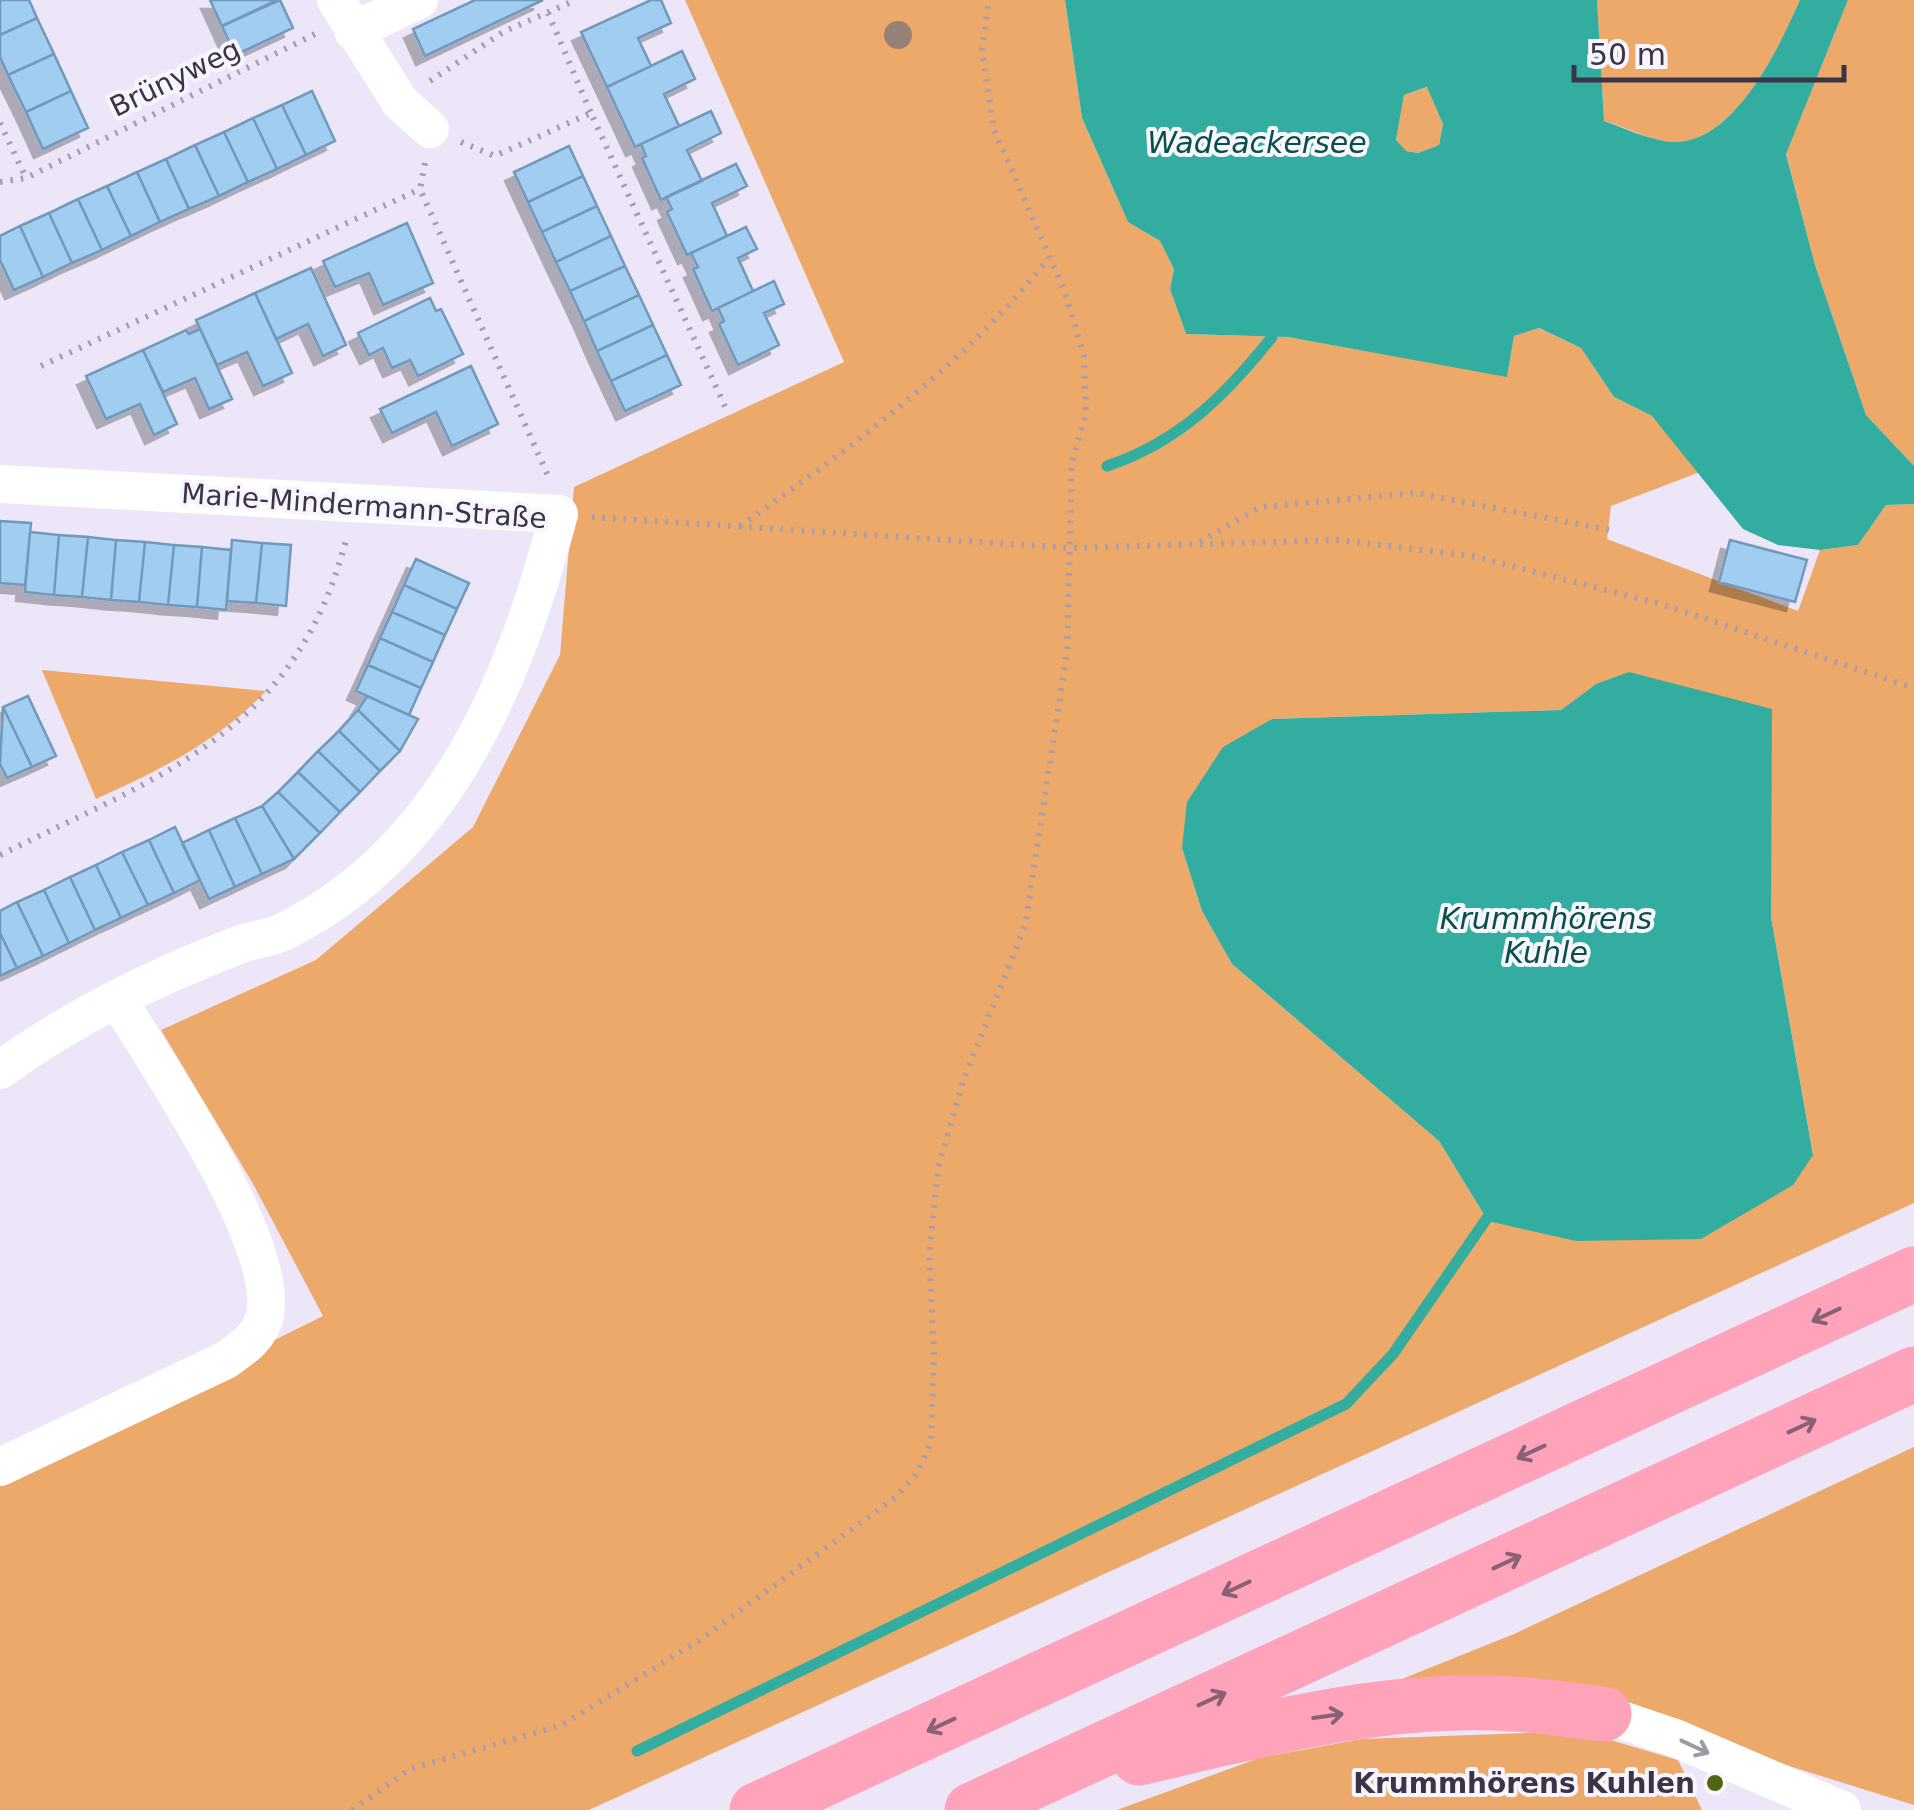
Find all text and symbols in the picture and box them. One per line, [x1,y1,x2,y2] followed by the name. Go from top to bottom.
[1574,20,1844,82] scale bar
[105,32,245,124] street label: Brünyweg
[1589,37,1666,72] text: 50 m
[1147,125,1367,160] water label: Wadeackersee
[180,477,548,535] street label: Marie-Mindermann-Straße
[1440,901,1652,970] water label: Krummhörens Kuhle
[1811,1307,1841,1326] one-way arrow
[1786,1415,1816,1434] one-way arrow
[1516,1444,1546,1462] one-way arrow
[1491,1552,1521,1571] one-way arrow
[1222,1580,1252,1599] one-way arrow
[1196,1689,1227,1707] one-way arrow
[1312,1707,1344,1725] one-way arrow
[926,1717,957,1735] one-way arrow
[1680,1739,1710,1757] one-way arrow
[1353,1767,1695,1800] place label: Krummhörens Kuhlen
[1704,1772,1726,1794] marker: Krummhörens Kuhlen

